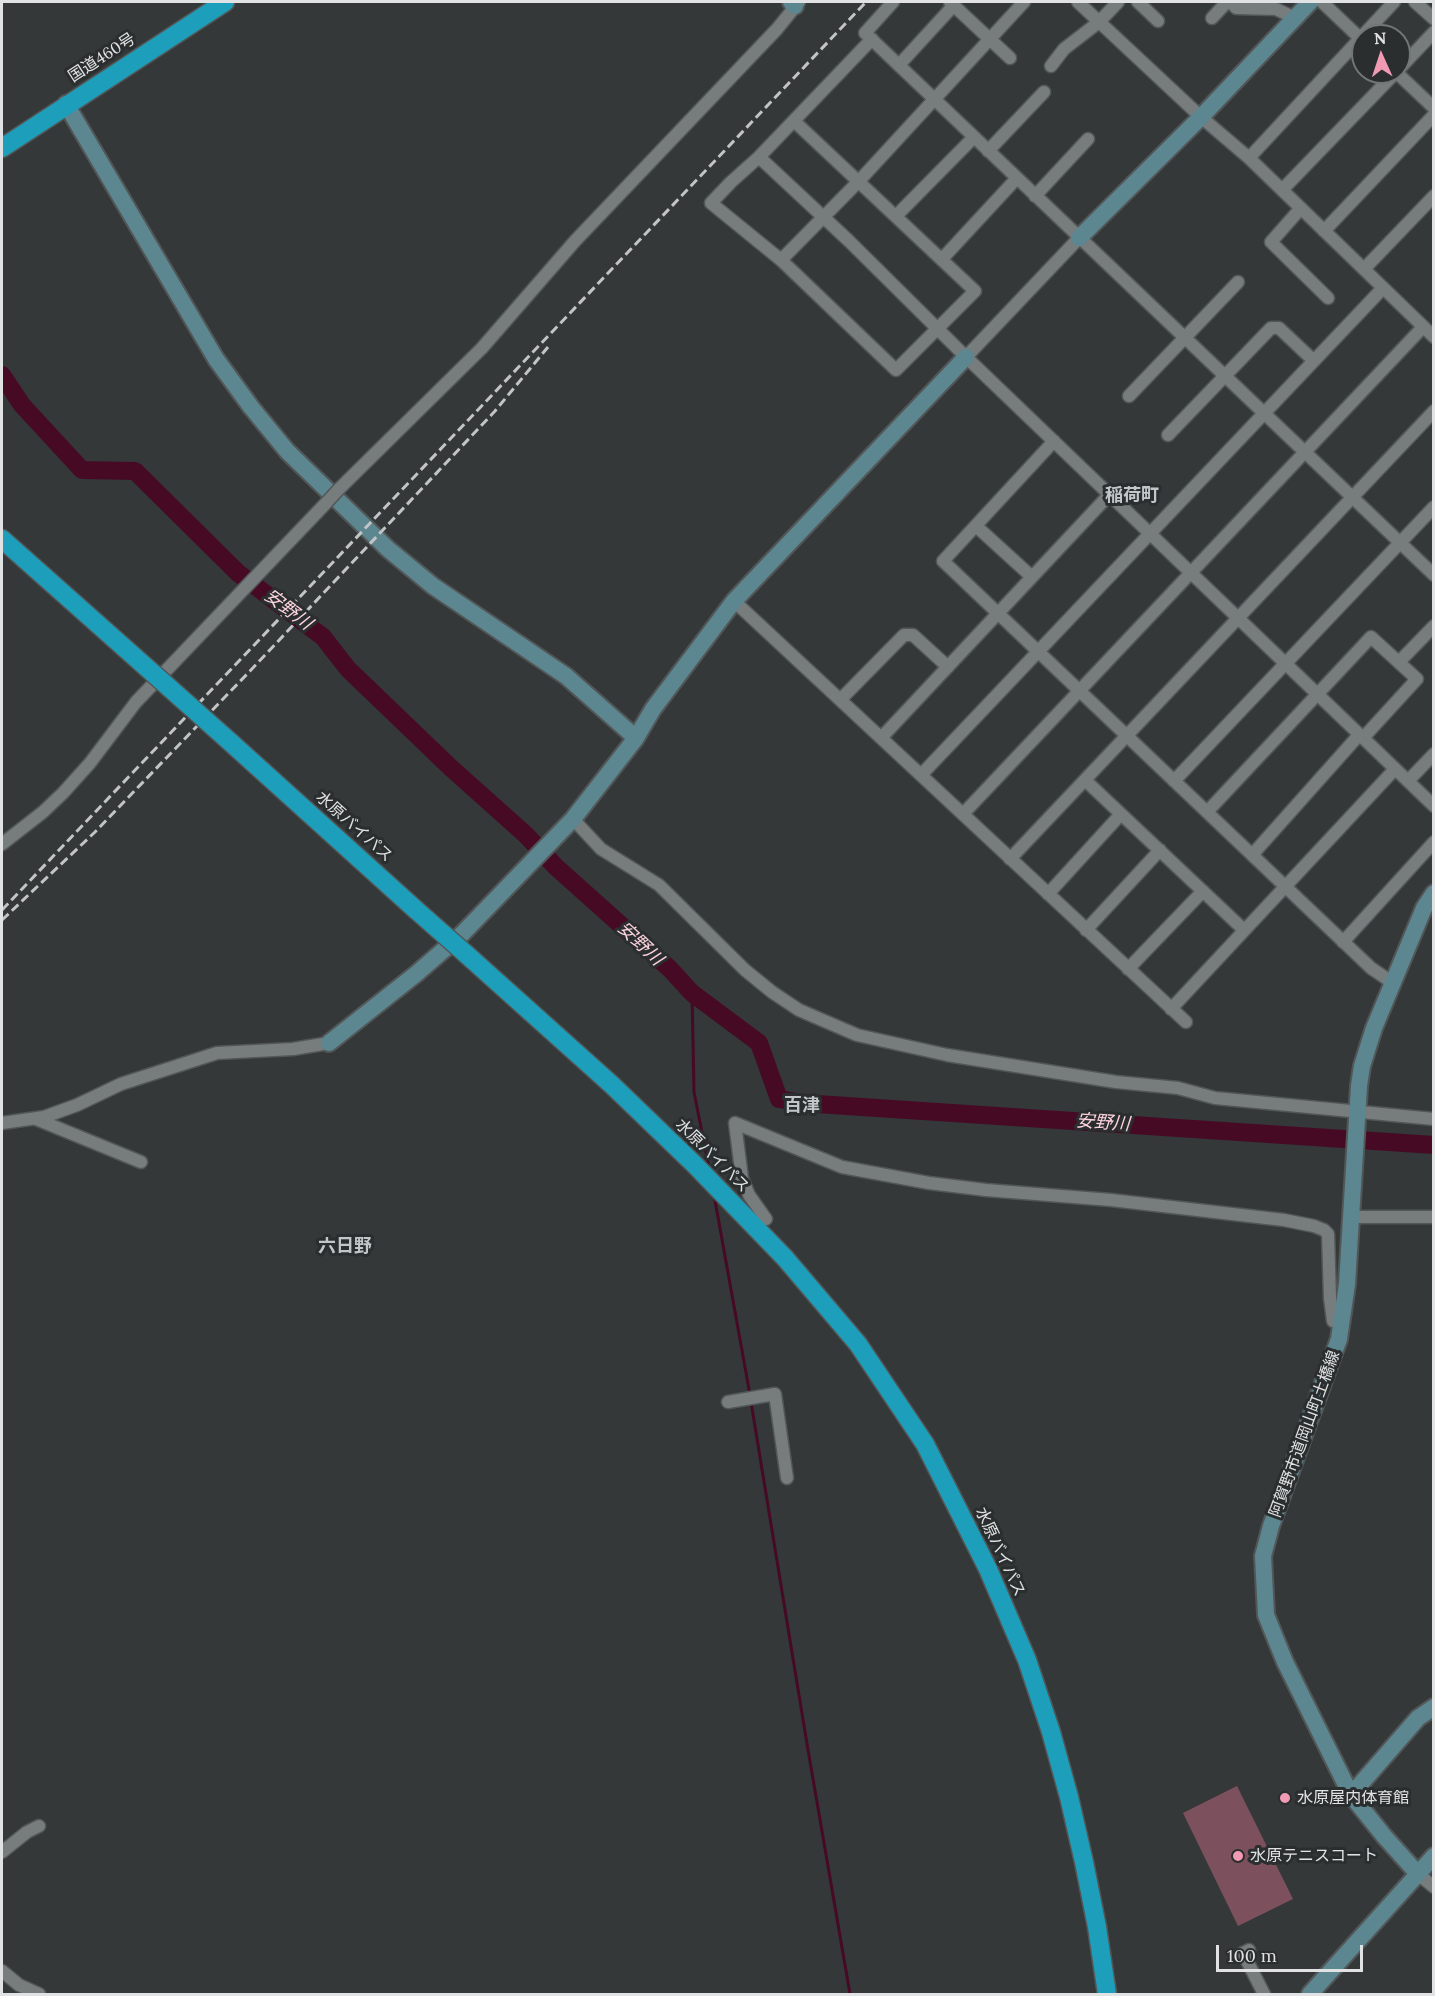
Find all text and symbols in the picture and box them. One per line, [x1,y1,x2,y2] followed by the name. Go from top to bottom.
[1351,24,1411,84] north arrow
[1373,28,1387,48] text: N
[65,29,139,87] street label: 国道460号
[1105,485,1159,507] district label: 稲荷町
[260,585,316,635] water label: 安野川
[312,788,396,866] street label: 水原バイパス
[613,918,667,970] water label: 安野川
[784,1095,820,1117] district label: 百津
[1075,1110,1131,1136] water label: 安野川
[671,1115,753,1197] street label: 水原バイパス
[318,1236,372,1258] district label: 六日野
[1266,1348,1344,1520] street label: 阿賀野市道岡山町土橋線
[971,1504,1029,1600] street label: 水原バイパス
[1297,1788,1409,1808] place label: 水原屋内体育館
[1278,1791,1292,1805] marker: 水原屋内体育館
[1250,1846,1378,1866] place label: 水原テニスコート
[1231,1849,1245,1863] marker: 水原テニスコート
[1219,1933,1366,1971] scale bar
[1227,1944,1277,1967] text: 100 m

